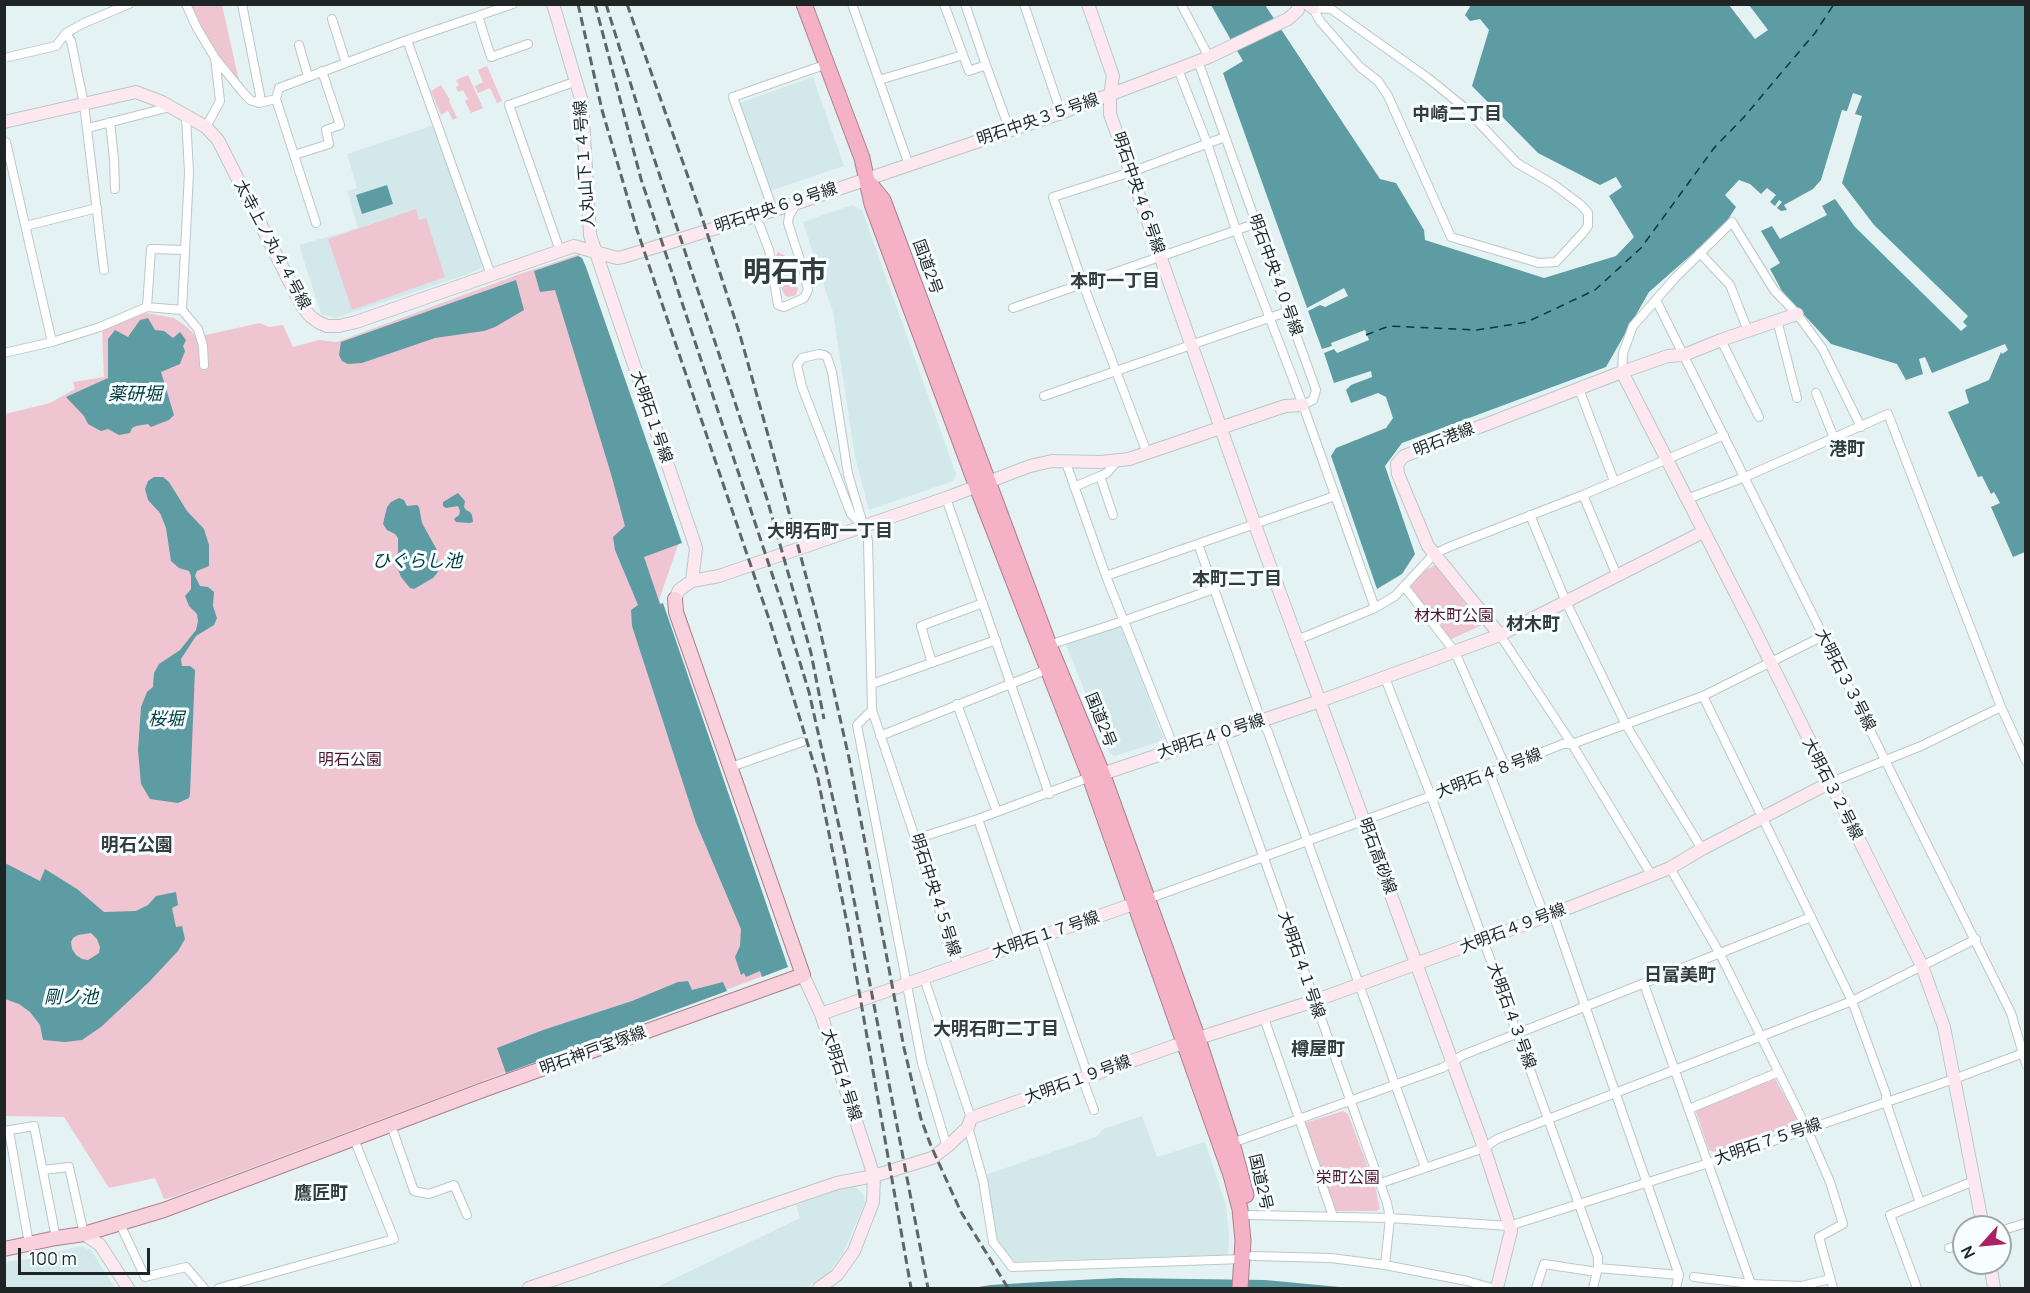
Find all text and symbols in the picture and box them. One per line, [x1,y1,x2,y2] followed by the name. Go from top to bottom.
[974,90,1102,150] street label: 明石中央３５号線
[571,99,599,229] street label: 人丸山下１４号線
[1412,104,1502,126] district label: 中崎二丁目
[1108,129,1168,257] street label: 明石中央４６号線
[230,177,314,313] street label: 太寺上ノ丸４４号線
[712,179,840,237] street label: 明石中央６９号線
[1244,212,1306,338] street label: 明石中央４０号線
[908,237,946,297] street label: 国道2号
[743,256,827,290] district label: 明石市
[1070,271,1160,293] district label: 本町一丁目
[626,368,676,466] street label: 大明石１号線
[108,384,162,406] water label: 薬研堀
[1411,419,1477,461] street label: 明石港線
[1829,439,1865,461] district label: 港町
[767,521,893,543] district label: 大明石町一丁目
[372,551,462,573] water label: ひぐらし池
[1192,569,1282,591] district label: 本町二丁目
[1414,607,1494,627] park label: 材木町公園
[1506,614,1560,636] district label: 材木町
[1811,626,1879,734] street label: 大明石３３号線
[1080,690,1120,750] street label: 国道2号
[148,709,184,731] water label: 桜堀
[1155,711,1267,763] street label: 大明石４０号線
[1798,735,1866,843] street label: 大明石３２号線
[1433,745,1545,803] street label: 大明石４８号線
[318,751,382,771] park label: 明石公園
[1354,815,1400,897] street label: 明石高砂線
[906,831,964,959] street label: 明石中央４５号線
[101,835,173,857] district label: 明石公園
[1457,900,1569,958] street label: 大明石４９号線
[990,908,1102,962] street label: 大明石１７号線
[1274,909,1328,1021] street label: 大明石４１号線
[1483,960,1539,1072] street label: 大明石４３号線
[1644,965,1716,987] district label: 日富美町
[44,987,98,1009] water label: 剛ノ池
[933,1019,1059,1041] district label: 大明石町二丁目
[537,1023,649,1079] street label: 明石神戸宝塚線
[817,1026,865,1124] street label: 大明石４号線
[1291,1039,1345,1061] district label: 樽屋町
[1022,1052,1134,1108] street label: 大明石１９号線
[1712,1115,1824,1169] street label: 大明石７５号線
[1244,1152,1276,1212] street label: 国道2号
[1316,1169,1380,1189] park label: 栄町公園
[294,1183,348,1205] district label: 鷹匠町
[1952,1215,2012,1275] north arrow
[21,1236,153,1274] scale bar
[1955,1242,1980,1262] text: N
[29,1246,77,1270] text: 100 m

